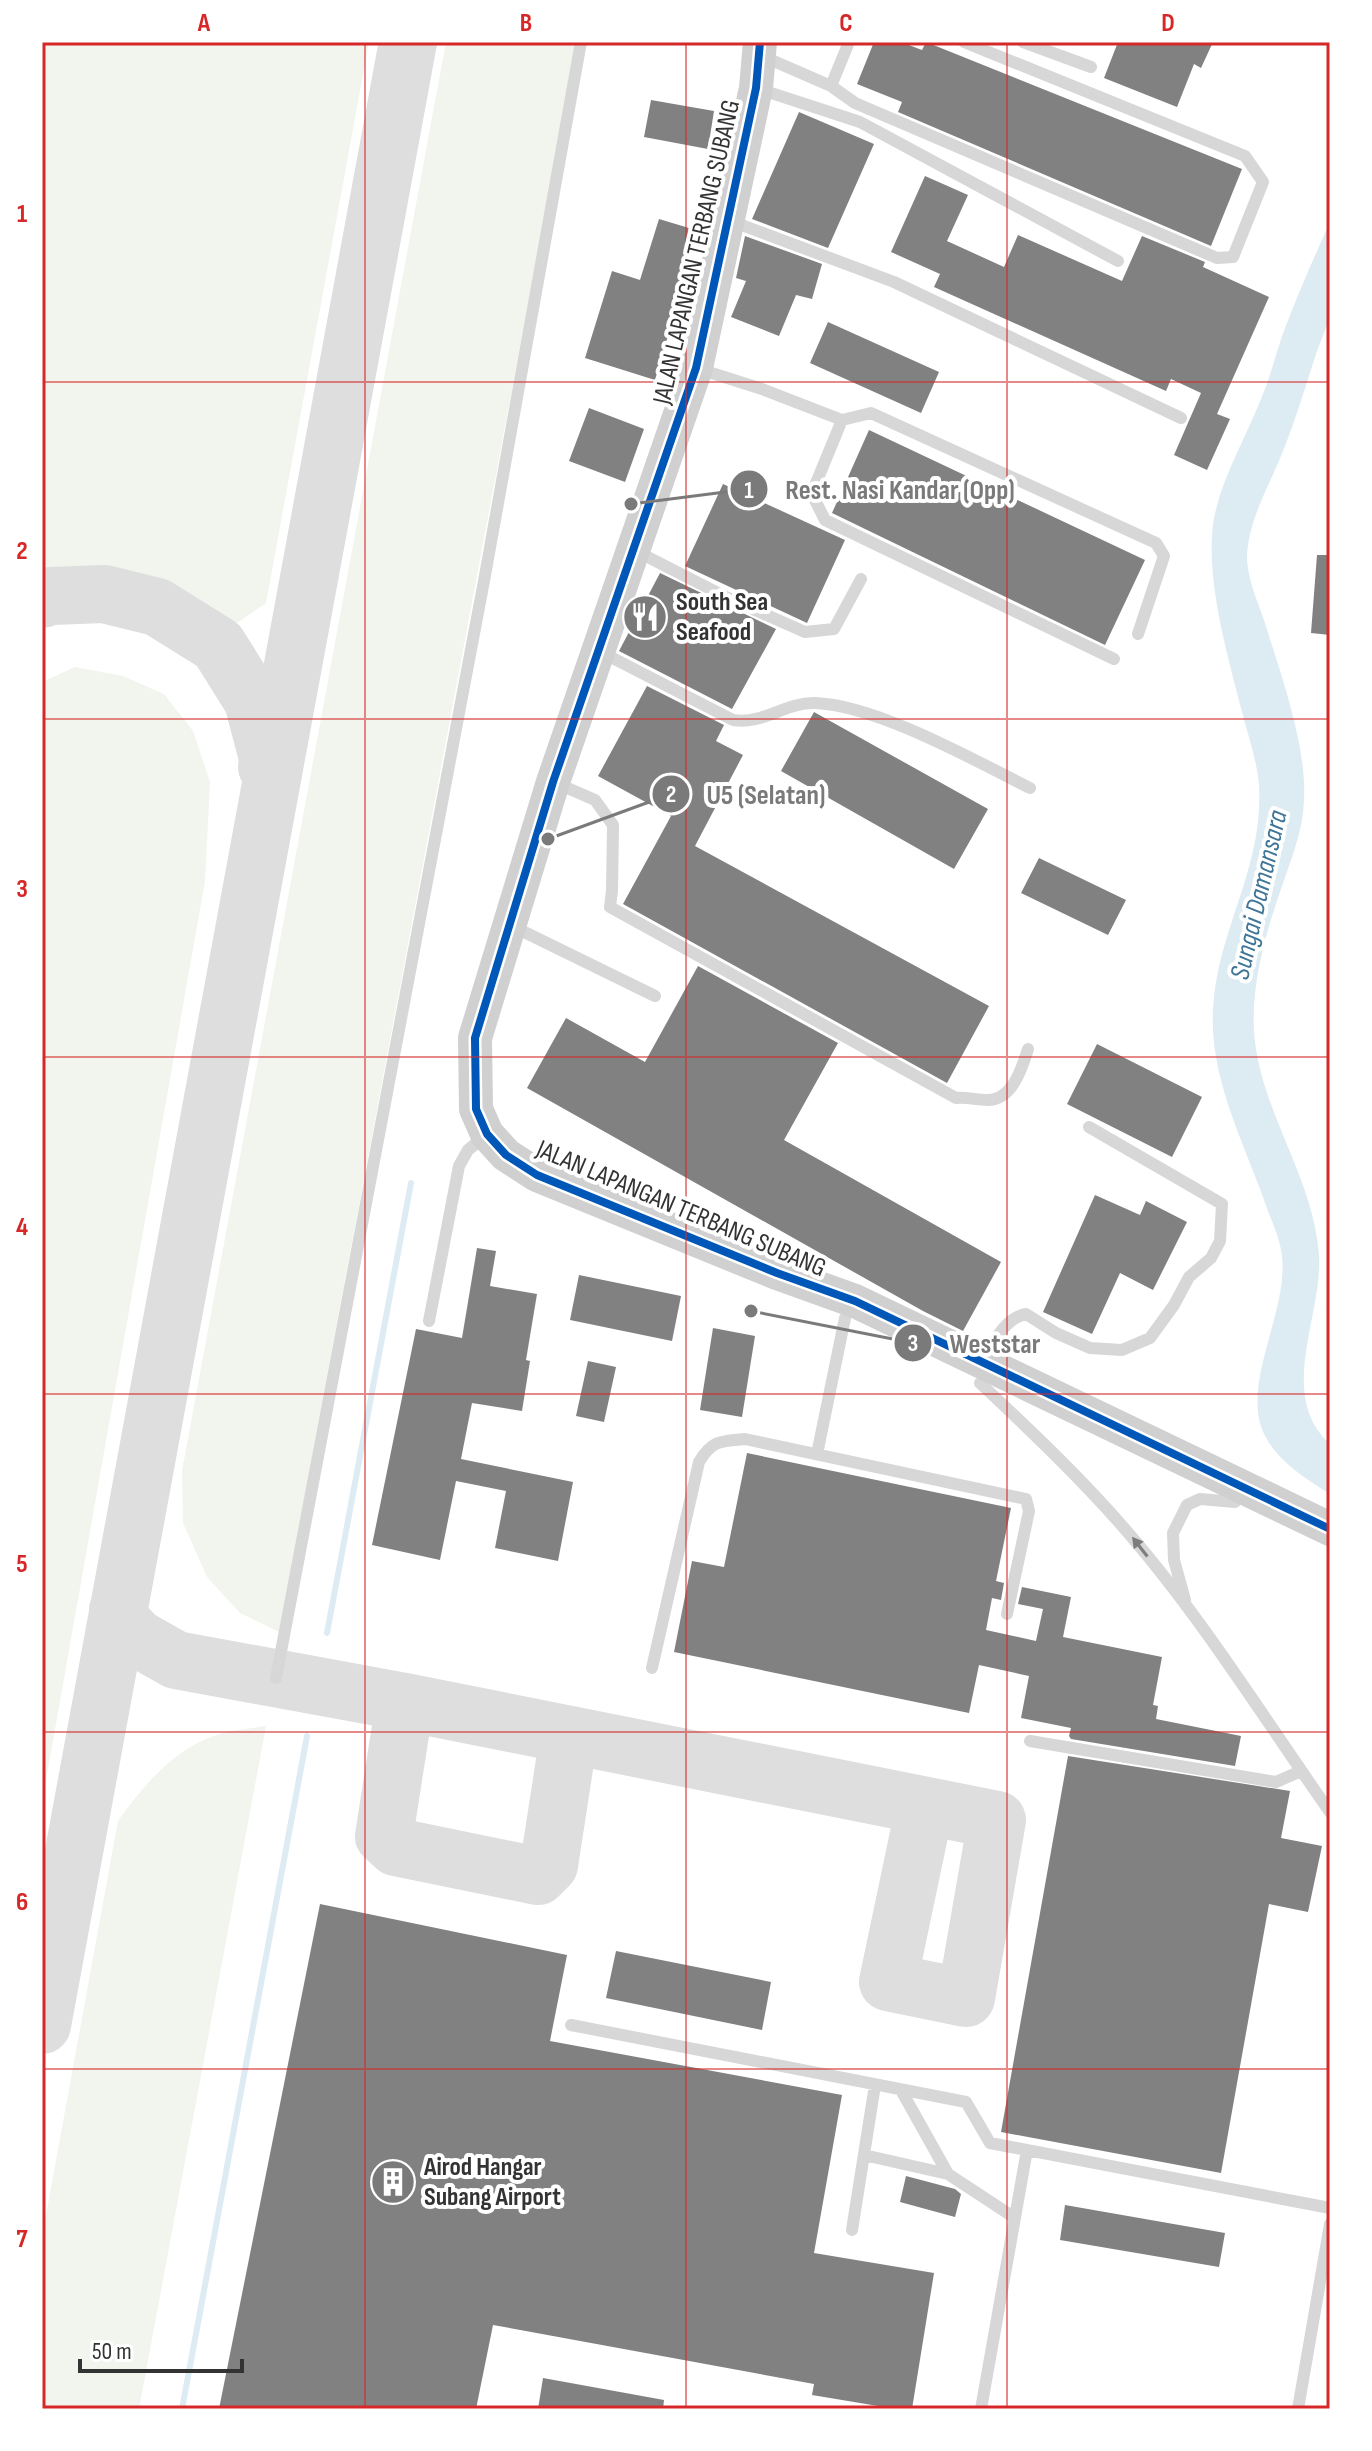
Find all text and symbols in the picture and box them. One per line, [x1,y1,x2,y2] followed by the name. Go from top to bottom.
[197,8,211,39] text: A
[520,8,532,39] text: B
[839,8,853,39] text: C
[1161,8,1175,39] text: D
[647,97,747,408] street label: JALAN LAPANGAN TERBANG SUBANG
[17,199,27,230] text: 1
[729,463,1031,515] callout: Rest. Nasi Kandar (Opp)
[785,474,1015,507] text: Rest. Nasi Kandar (Opp)
[744,476,754,505] text: 1
[16,536,28,567] text: 2
[676,587,768,648] place label: South Sea Seafood
[621,593,669,641] restaurant icon: South Sea Seafood
[651,768,842,820] callout: U5 (Selatan)
[706,779,826,812] text: U5 (Selatan)
[666,780,676,809] text: 2
[1224,807,1295,983] water label: Sungai Damansara
[16,874,28,905] text: 3
[531,1133,830,1284] street label: JALAN LAPANGAN TERBANG SUBANG
[16,1212,28,1243] text: 4
[893,1317,1056,1369] callout: Weststar
[950,1328,1041,1361] text: Weststar
[908,1329,918,1358] text: 3
[1132,1537,1148,1557] one-way arrow
[16,1549,28,1580] text: 5
[16,1887,28,1918] text: 6
[423,2152,561,2213] place label: Airod Hangar Subang Airport
[369,2158,417,2206] building icon: Airod Hangar Subang Airport
[16,2224,28,2255] text: 7
[80,2323,242,2373] scale bar
[92,2337,132,2366] text: 50 m

